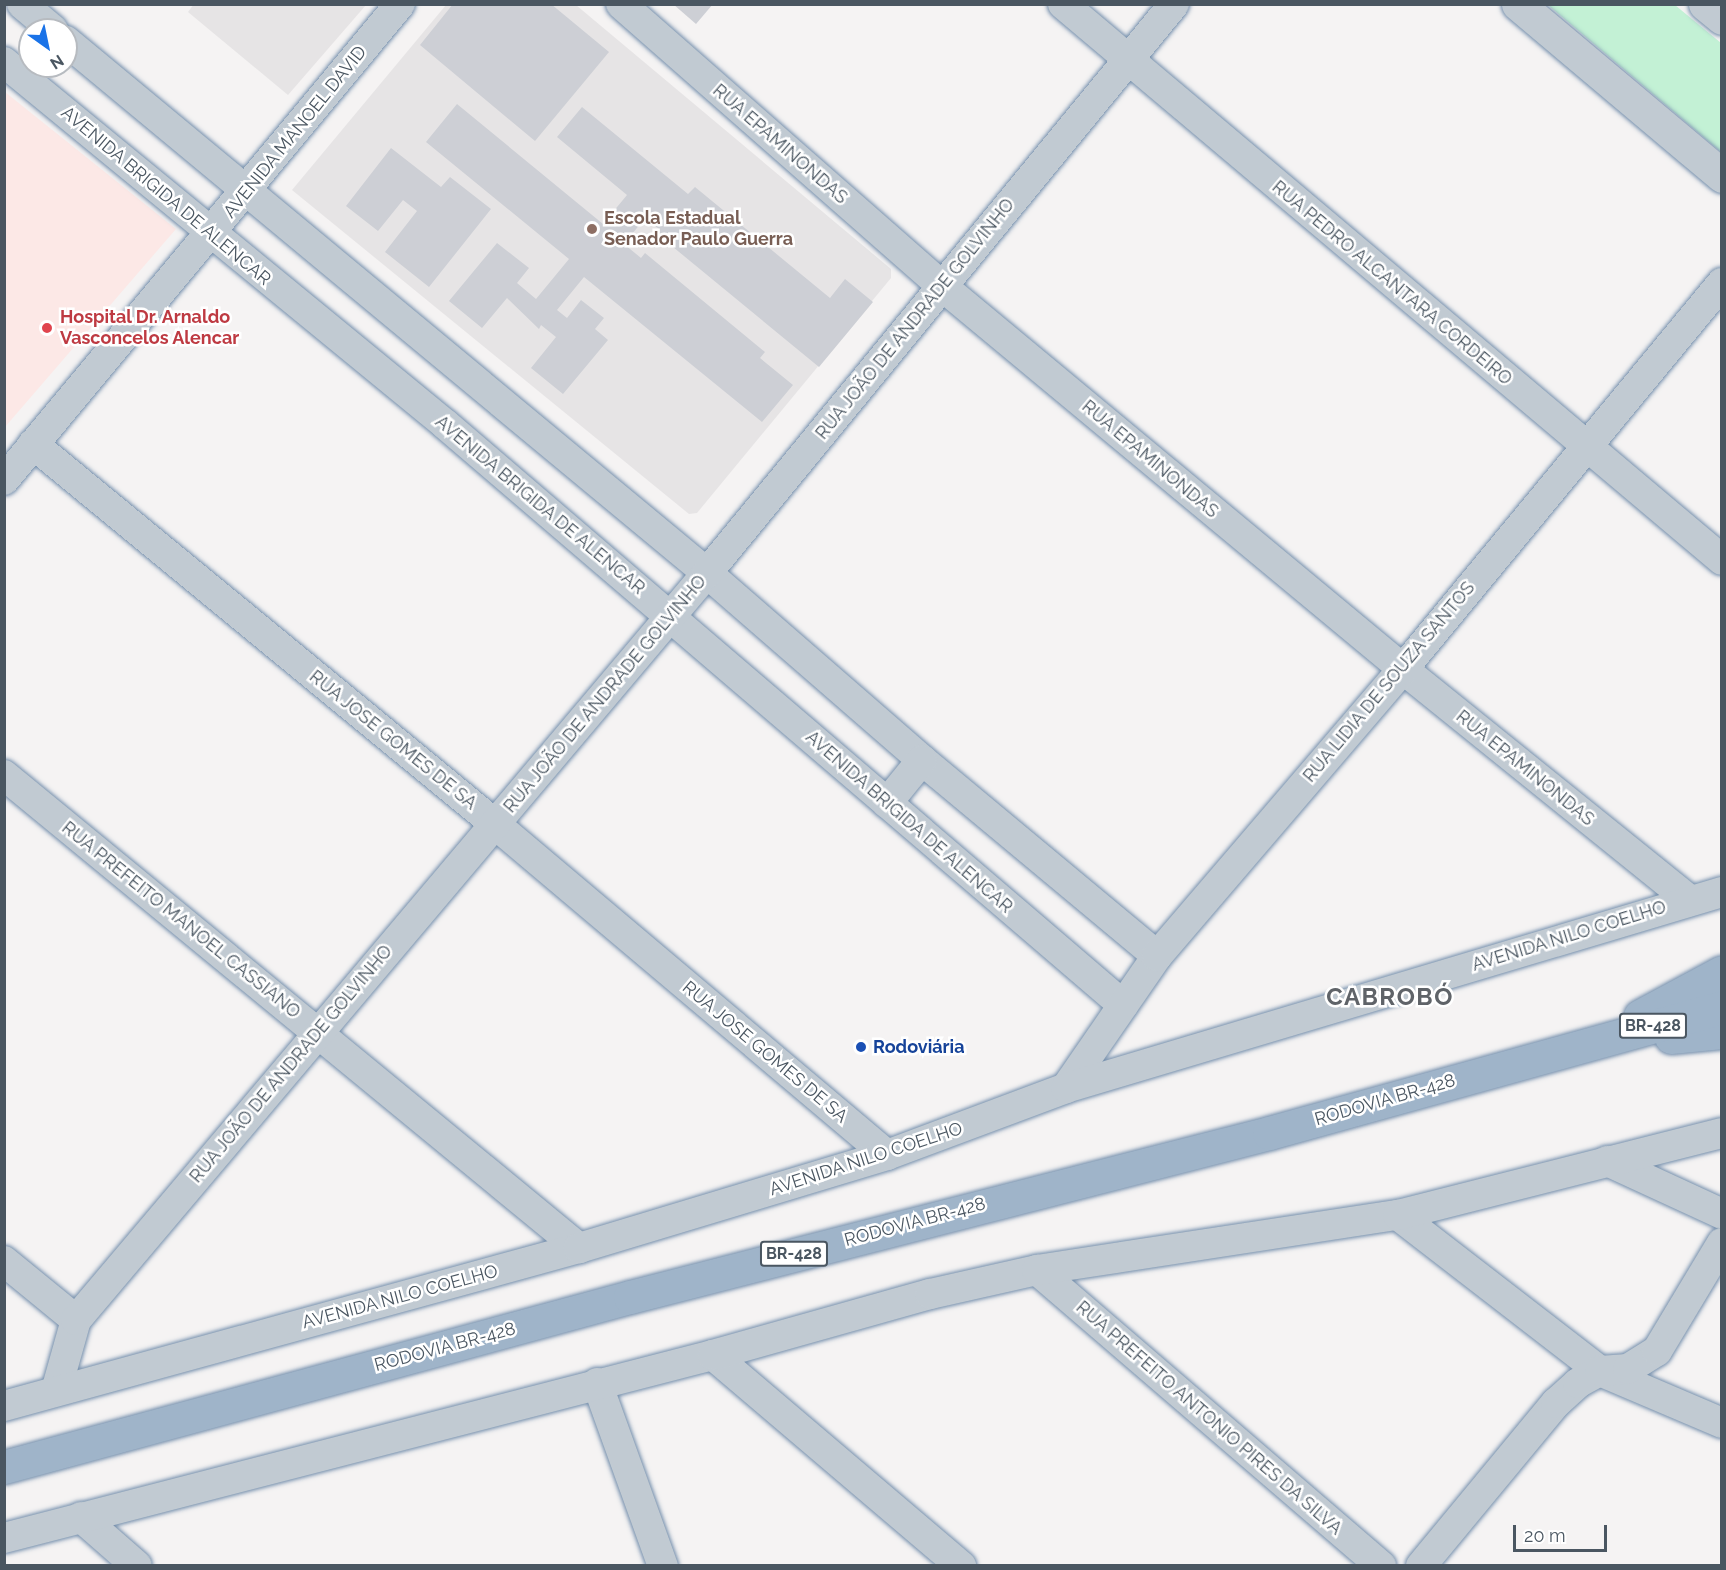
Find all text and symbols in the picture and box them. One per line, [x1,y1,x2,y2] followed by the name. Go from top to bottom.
[18,18,78,78] north arrow
[219,41,371,223] street label: AVENIDA MANOEL DAVID
[47,51,67,73] text: N
[708,79,852,209] street label: RUA EPAMINONDAS
[56,101,276,291] street label: AVENIDA BRIGIDA DE ALENCAR
[1267,176,1517,390] street label: RUA PEDRO ALCANTARA CORDEIRO
[811,194,1019,444] street label: RUA JOÃO DE ANDRADE GOLVINHO
[604,208,793,250] place label: Escola Estadual Senador Paulo Guerra
[585,222,599,236] marker: Escola Estadual Senador Paulo Guerra
[60,307,240,350] place label: Hospital Dr. Arnaldo Vasconcelos Alencar
[38,319,56,337] marker: Hospital Dr. Arnaldo Vasconcelos Alencar
[1077,395,1223,523] street label: RUA EPAMINONDAS
[430,410,650,600] street label: AVENIDA BRIGIDA DE ALENCAR
[499,570,711,818] street label: RUA JOÃO DE ANDRADE GOLVINHO
[1298,577,1480,787] street label: RUA LIDIA DE SOUZA SANTOS
[305,665,481,815] street label: RUA JOSE GOMES DE SA
[1451,706,1599,830] street label: RUA EPAMINONDAS
[801,726,1017,918] street label: AVENIDA BRIGIDA DE ALENCAR
[57,817,305,1023] street label: RUA PREFEITO MANOEL CASSIANO
[1469,896,1669,976] street label: AVENIDA NILO COELHO
[185,940,397,1188] street label: RUA JOÃO DE ANDRADE GOLVINHO
[678,976,852,1128] street label: RUA JOSE GOMES DE SA
[1326,983,1454,1011] district label: CABROBÓ
[1618,1013,1688,1039] road number: BR-428
[873,1036,964,1058] place label: Rodoviária
[854,1040,868,1054] marker: Rodoviária
[1312,1070,1458,1130] street label: RODOVIA BR-428
[766,1117,966,1201] street label: AVENIDA NILO COELHO
[842,1193,988,1251] street label: RODOVIA BR-428
[760,1241,828,1267] road number: BR-428
[300,1260,500,1334] street label: AVENIDA NILO COELHO
[1071,1296,1347,1540] street label: RUA PREFEITO ANTONIO PIRES DA SILVA
[372,1318,518,1376] street label: RODOVIA BR-428
[1516,1513,1610,1551] scale bar
[1524,1525,1566,1546] text: 20 m

